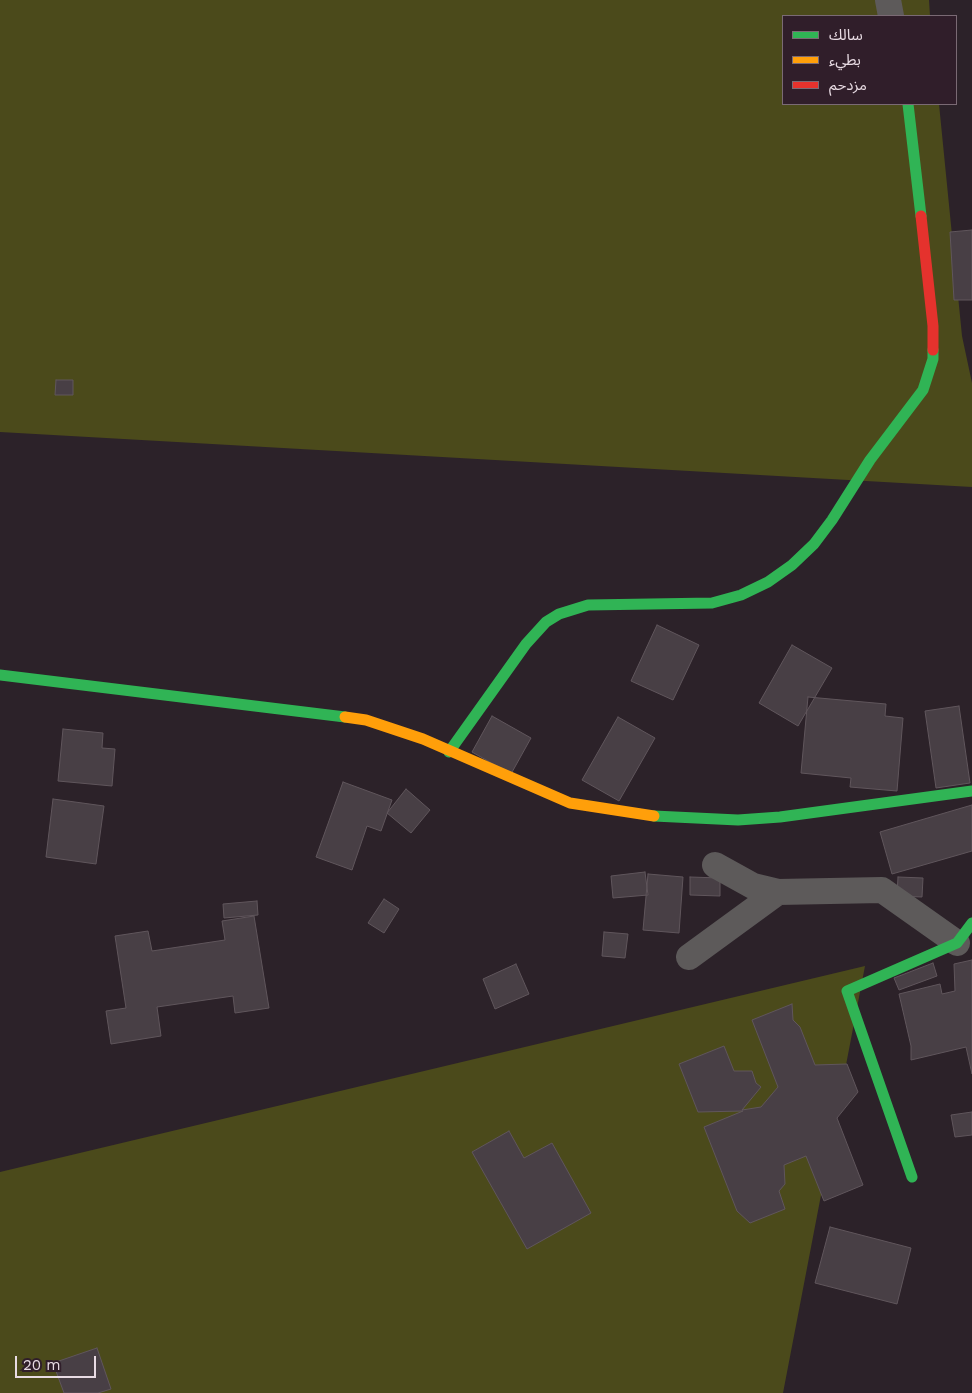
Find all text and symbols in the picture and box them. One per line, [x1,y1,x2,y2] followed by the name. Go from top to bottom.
[782,15,957,105] legend
[829,26,863,44] text: سالك
[829,51,861,69] text: بطيء
[829,76,867,94] text: مزدحم
[18,1346,99,1378] scale bar
[23,1356,61,1374] text: 20 m

